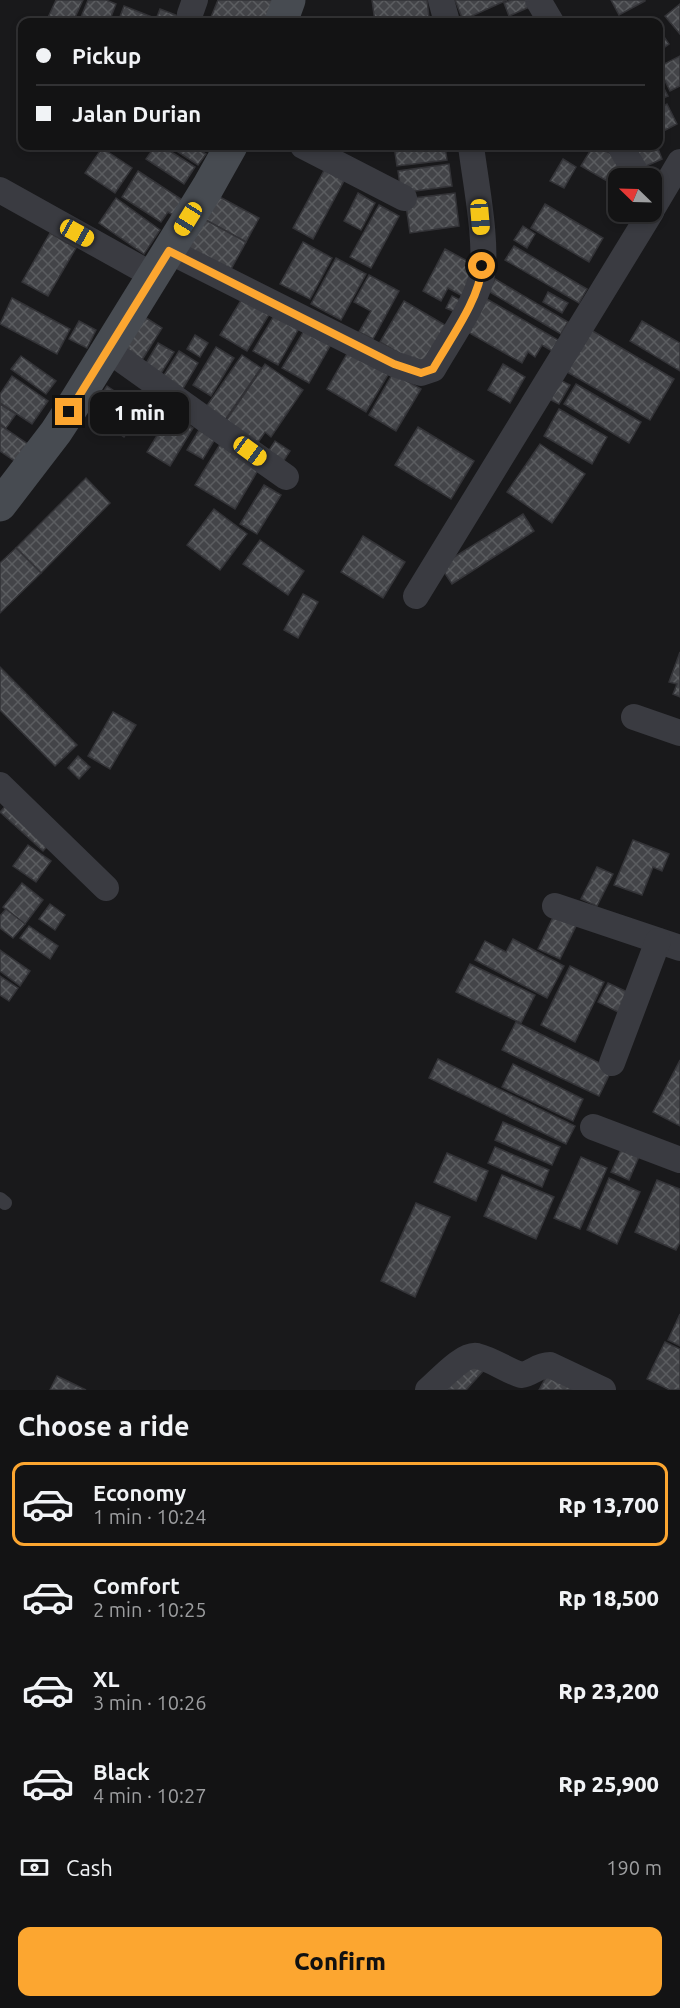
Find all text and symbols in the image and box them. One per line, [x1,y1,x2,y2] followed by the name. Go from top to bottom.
[72,43,141,68] text: Pickup
[72,101,201,126] text: Jalan Durian
[608,168,662,222] north arrow
[608,168,662,222] map controls
[469,198,491,236] car
[171,199,205,239] car
[57,216,97,250] car
[468,252,495,279] route start
[90,391,189,433] callout: 1 min
[55,398,82,425] route end
[114,401,165,424] text: 1 min
[230,433,270,469] car
[18,1411,190,1441] text: Choose a ride
[21,1477,75,1531] icon: car
[93,1480,186,1505] text: Economy
[558,1492,659,1517] text: Rp 13,700
[93,1505,207,1528] text: 1 min · 10:24
[21,1570,75,1624] icon: car
[93,1573,180,1598] text: Comfort
[558,1585,659,1610] text: Rp 18,500
[93,1598,207,1621] text: 2 min · 10:25
[21,1663,75,1717] icon: car
[93,1666,120,1691] text: XL
[558,1678,659,1703] text: Rp 23,200
[93,1691,207,1714] text: 3 min · 10:26
[21,1756,75,1810] icon: car
[93,1759,150,1784] text: Black
[558,1771,659,1796] text: Rp 25,900
[93,1784,207,1807] text: 4 min · 10:27
[18,1851,51,1884] icon: cash
[66,1855,113,1880] text: Cash
[606,1856,662,1879] text: 190 m
[18,1927,662,1996] button: Confirm

